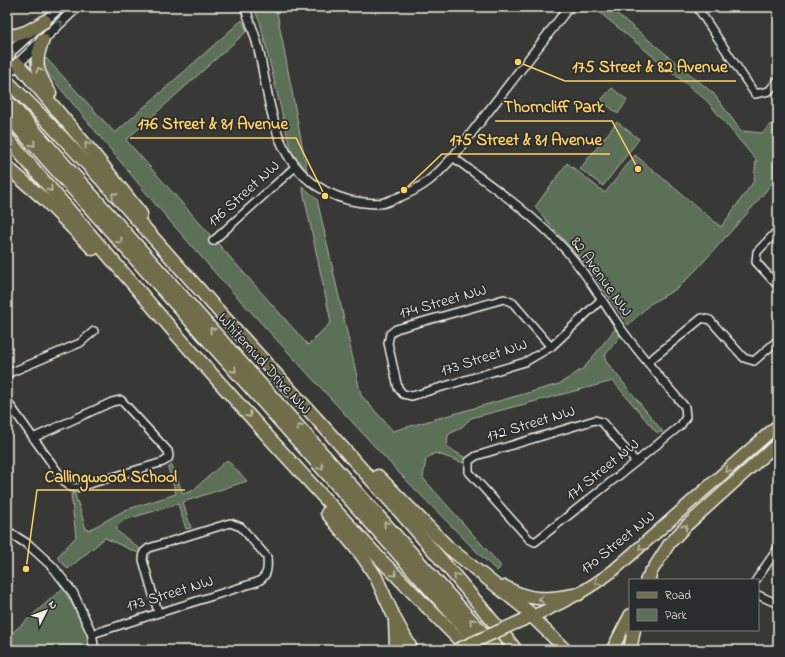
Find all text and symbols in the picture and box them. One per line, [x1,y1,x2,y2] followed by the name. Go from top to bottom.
[55,20,63,28] one-way arrow
[565,52,736,81] callout: 175 Street & 82 Avenue
[572,55,729,80] text: 175 Street & 82 Avenue
[35,66,44,73] one-way arrow
[495,92,612,121] callout: Thorncliff Park
[504,95,605,120] text: Thorncliff Park
[130,109,296,138] callout: 176 Street & 81 Avenue
[138,112,289,137] text: 176 Street & 81 Avenue
[442,125,610,154] callout: 175 Street & 81 Avenue
[450,128,604,153] text: 175 Street & 81 Avenue
[28,140,35,147] one-way arrow
[84,142,91,149] one-way arrow
[202,155,286,233] street label: 176 Street NW
[46,184,53,192] one-way arrow
[112,192,119,200] one-way arrow
[564,232,638,322] street label: 82 Avenue NW
[115,237,122,244] one-way arrow
[397,278,489,326] street label: 174 Street NW
[211,307,317,421] street label: Whitemud Drive NW
[210,327,217,335] one-way arrow
[438,333,530,383] street label: 173 Street NW
[229,365,236,372] one-way arrow
[484,399,578,449] street label: 172 Street NW
[245,410,252,418] one-way arrow
[296,424,304,432] one-way arrow
[561,433,645,507] street label: 171 Street NW
[37,461,185,490] callout: Callingwood School
[316,462,323,469] one-way arrow
[45,465,177,492] text: Callingwood School
[725,465,733,472] one-way arrow
[575,505,661,581] street label: 170 Street NW
[383,521,390,529] one-way arrow
[680,524,688,532] one-way arrow
[638,543,645,550] one-way arrow
[124,569,216,619] street label: 173 Street NW
[389,569,397,577] one-way arrow
[454,574,461,581] one-way arrow
[594,577,601,585] one-way arrow
[629,579,759,631] legend
[665,587,691,605] text: Road
[26,591,66,631] north arrow
[538,594,544,603] one-way arrow
[44,597,61,613] text: N
[665,607,687,625] text: Park
[469,618,477,626] one-way arrow

